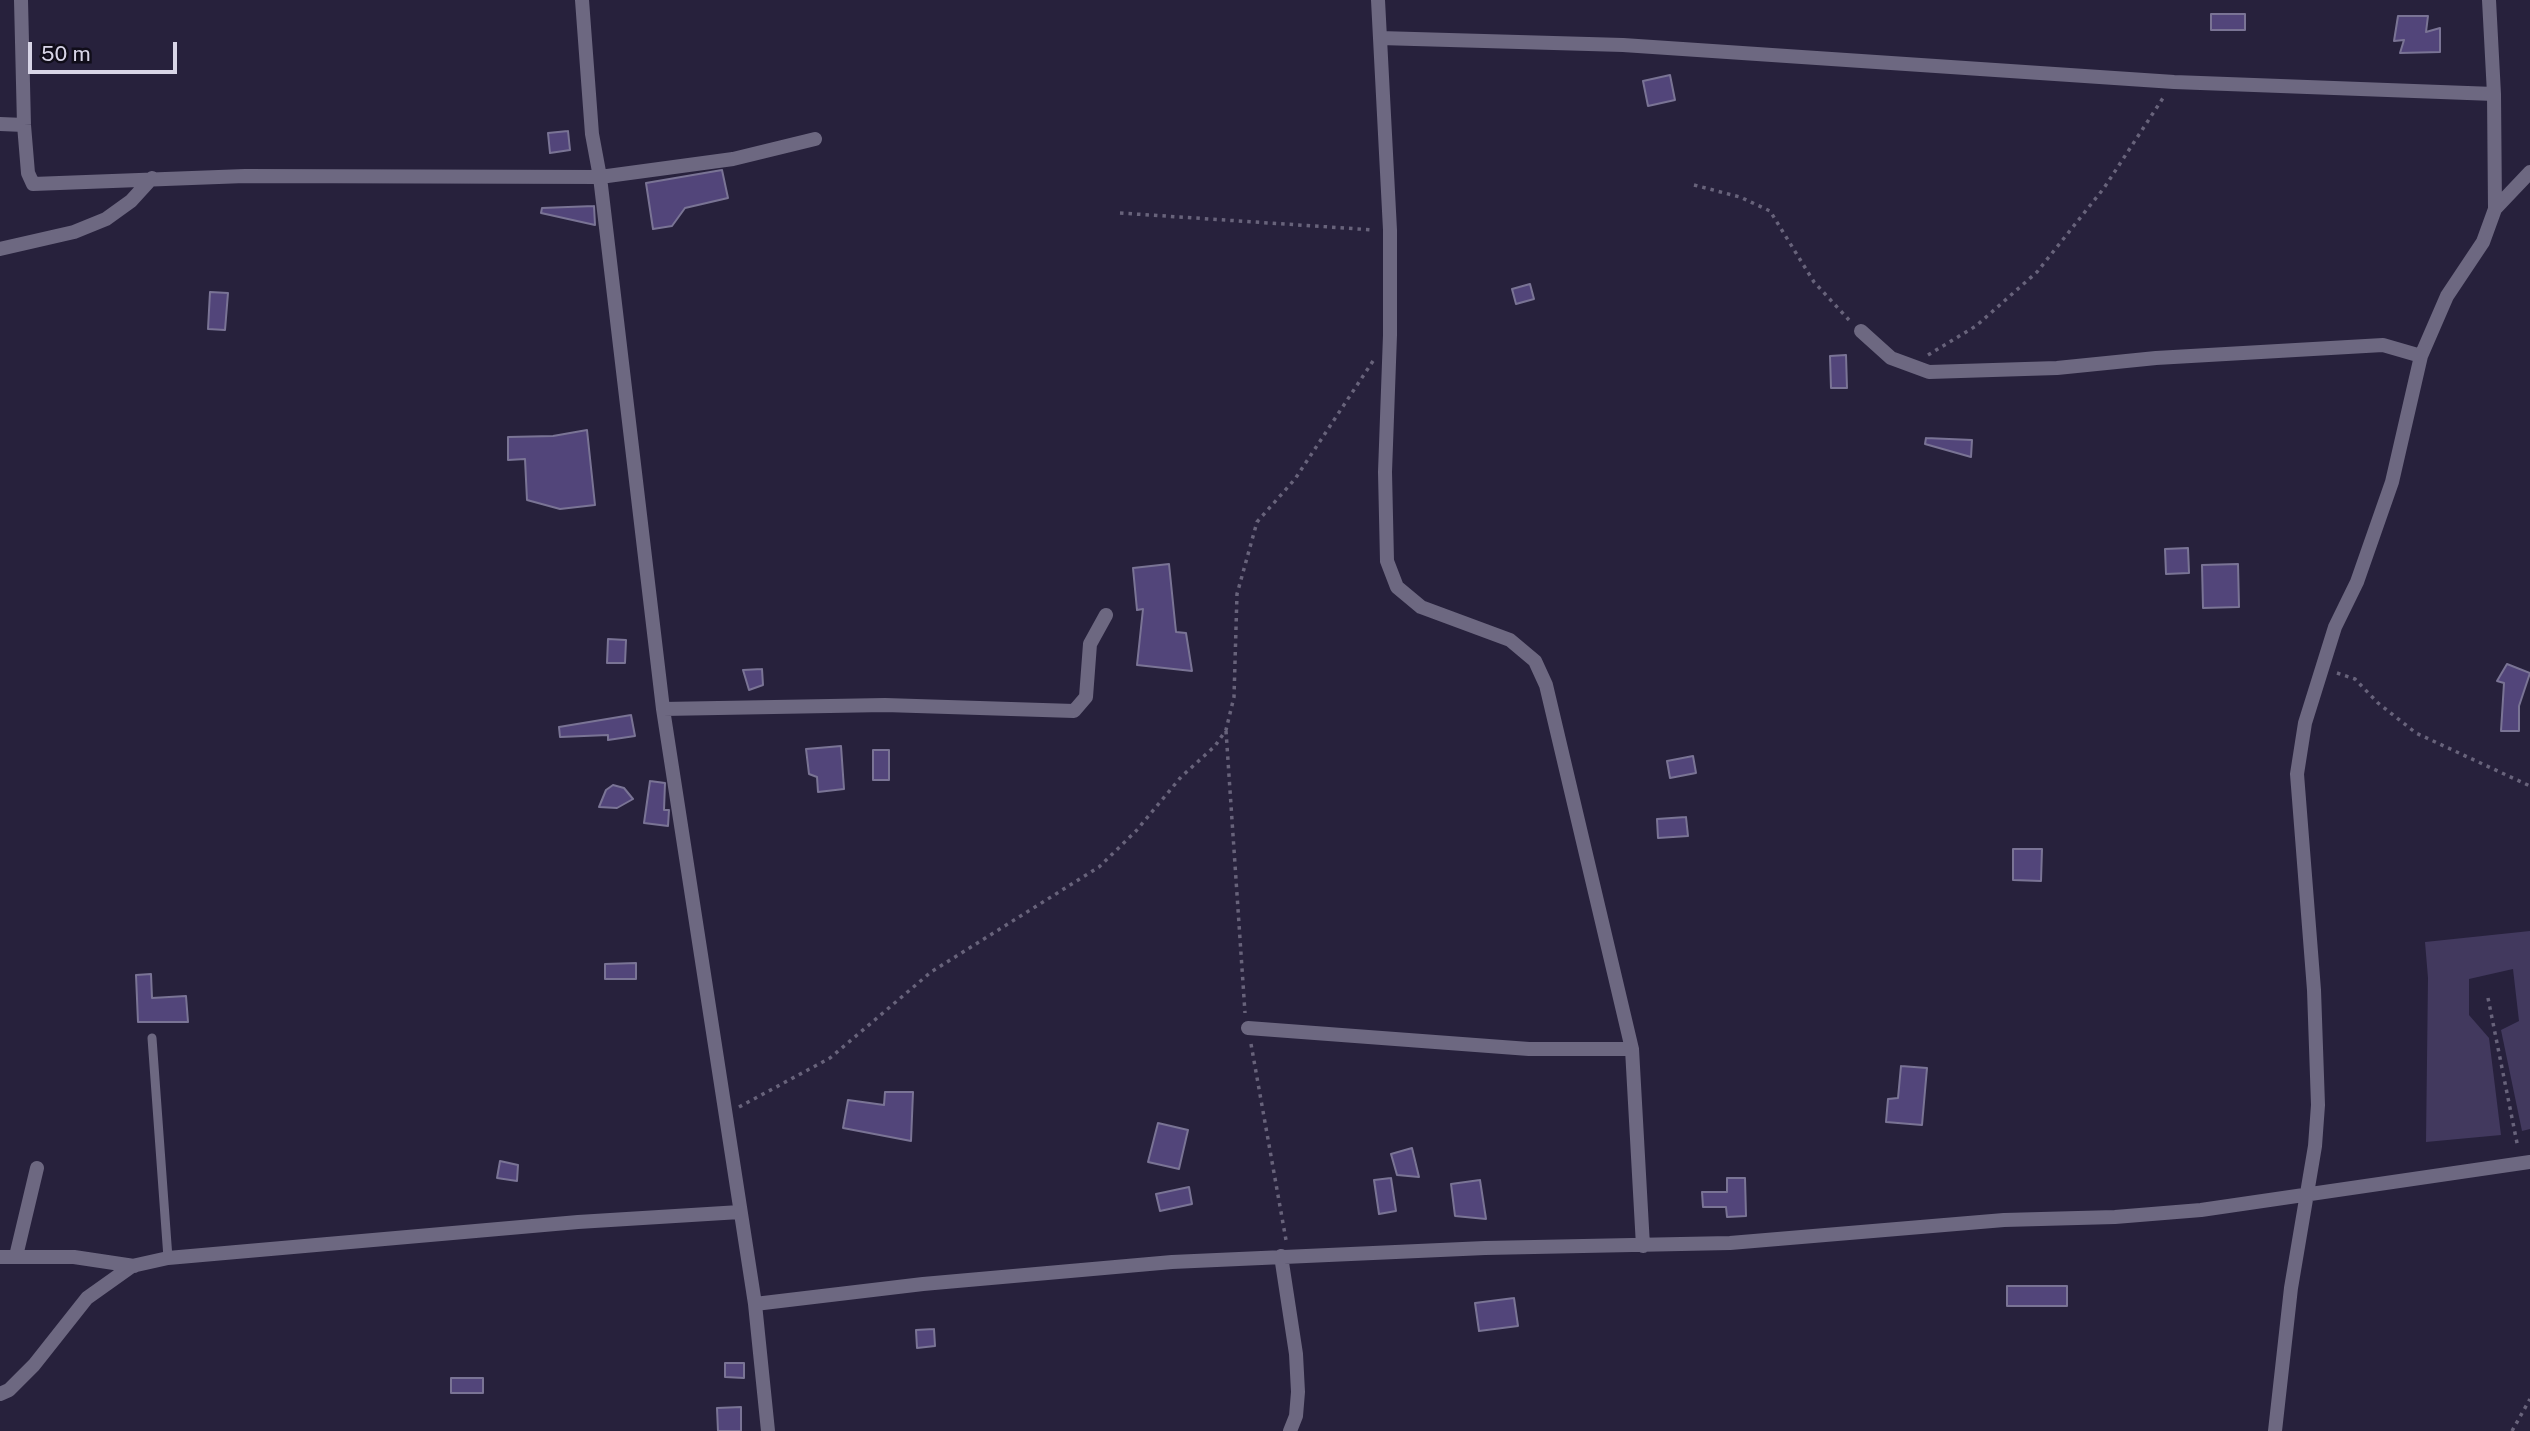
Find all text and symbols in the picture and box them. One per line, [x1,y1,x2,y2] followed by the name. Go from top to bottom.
[32,28,180,72] scale bar
[41,41,91,66] text: 50 m

